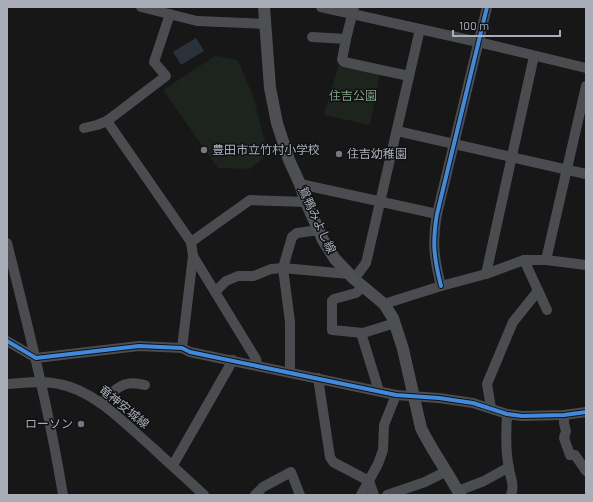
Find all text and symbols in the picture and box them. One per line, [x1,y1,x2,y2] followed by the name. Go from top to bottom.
[453,12,560,38] scale bar
[459,18,489,32] text: 100 m
[329,88,377,102] park label: 住吉公園
[212,142,320,156] place label: 豊田市立竹村小学校
[199,145,209,155] marker: 豊田市立竹村小学校
[347,146,407,160] place label: 住吉幼稚園
[334,149,344,159] marker: 住吉幼稚園
[296,184,339,255] street label: 鴛鴨みよし線
[97,382,152,431] street label: 竜神安城線
[25,416,73,430] place label: ローソン
[76,419,86,429] marker: ローソン

